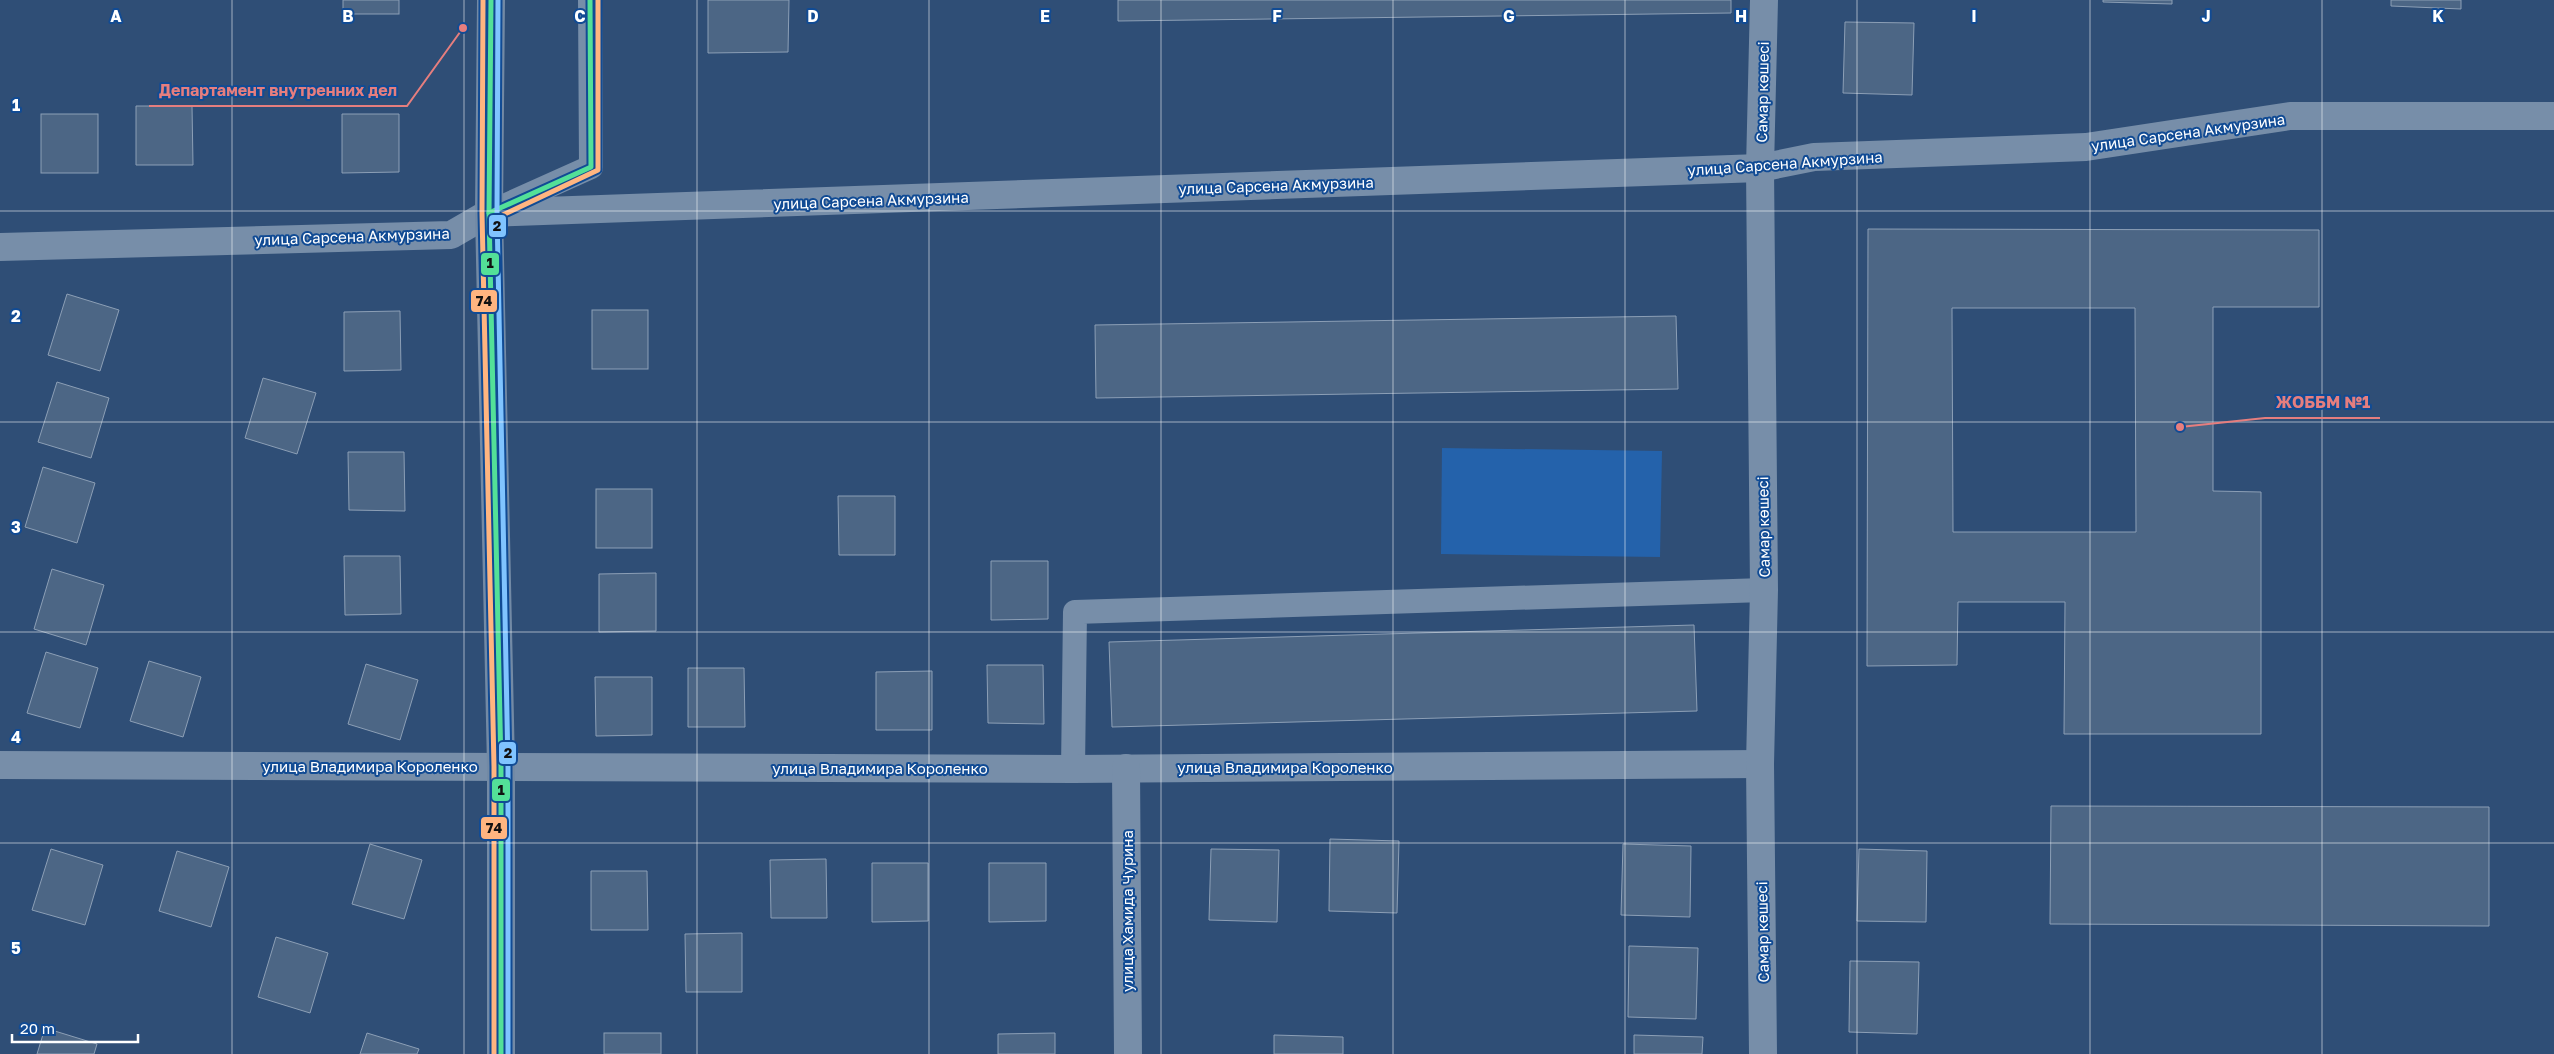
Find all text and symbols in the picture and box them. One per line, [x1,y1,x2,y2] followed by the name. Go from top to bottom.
[110,6,122,26] text: A
[342,6,354,26] text: B
[574,6,586,26] text: C
[807,6,819,26] text: D
[1040,6,1050,26] text: E
[1272,6,1282,26] text: F
[1503,6,1515,26] text: G
[1735,6,1747,26] text: H
[1971,6,1977,26] text: I
[2201,6,2211,26] text: J
[2432,6,2444,26] text: K
[1752,41,1772,143] street label: Самар көшесі
[149,75,407,106] callout: Департамент внутренних дел
[159,80,397,100] text: Департамент внутренних дел
[12,95,20,115] text: 1
[2090,109,2286,155] street label: улица Сарсена Акмурзина
[1687,147,1883,179] street label: улица Сарсена Акмурзина
[1178,173,1374,197] street label: улица Сарсена Акмурзина
[773,188,969,212] street label: улица Сарсена Акмурзина
[488,214,507,238] line badge: 2
[493,217,502,234] text: 2
[254,224,450,248] street label: улица Сарсена Акмурзина
[480,252,500,276] line badge: 1
[486,254,494,271] text: 1
[470,289,498,313] line badge: 74
[476,292,492,309] text: 74
[11,306,21,326] text: 2
[2265,387,2380,418] callout: ЖОББМ №1
[2276,392,2370,412] text: ЖОББМ №1
[1753,476,1773,578] street label: Самар көшесі
[11,517,21,537] text: 3
[11,727,21,747] text: 4
[498,741,517,765] line badge: 2
[504,744,513,761] text: 2
[262,757,478,775] street label: улица Владимира Короленко
[1177,758,1393,776] street label: улица Владимира Короленко
[772,759,988,777] street label: улица Владимира Короленко
[491,778,511,802] line badge: 1
[497,781,505,798] text: 1
[480,816,508,840] line badge: 74
[486,819,502,836] text: 74
[1118,830,1136,992] street label: улица Хамида Чурина
[1752,881,1772,983] street label: Самар көшесі
[11,938,21,958] text: 5
[12,1012,139,1044] scale bar
[20,1019,55,1037] text: 20 m

